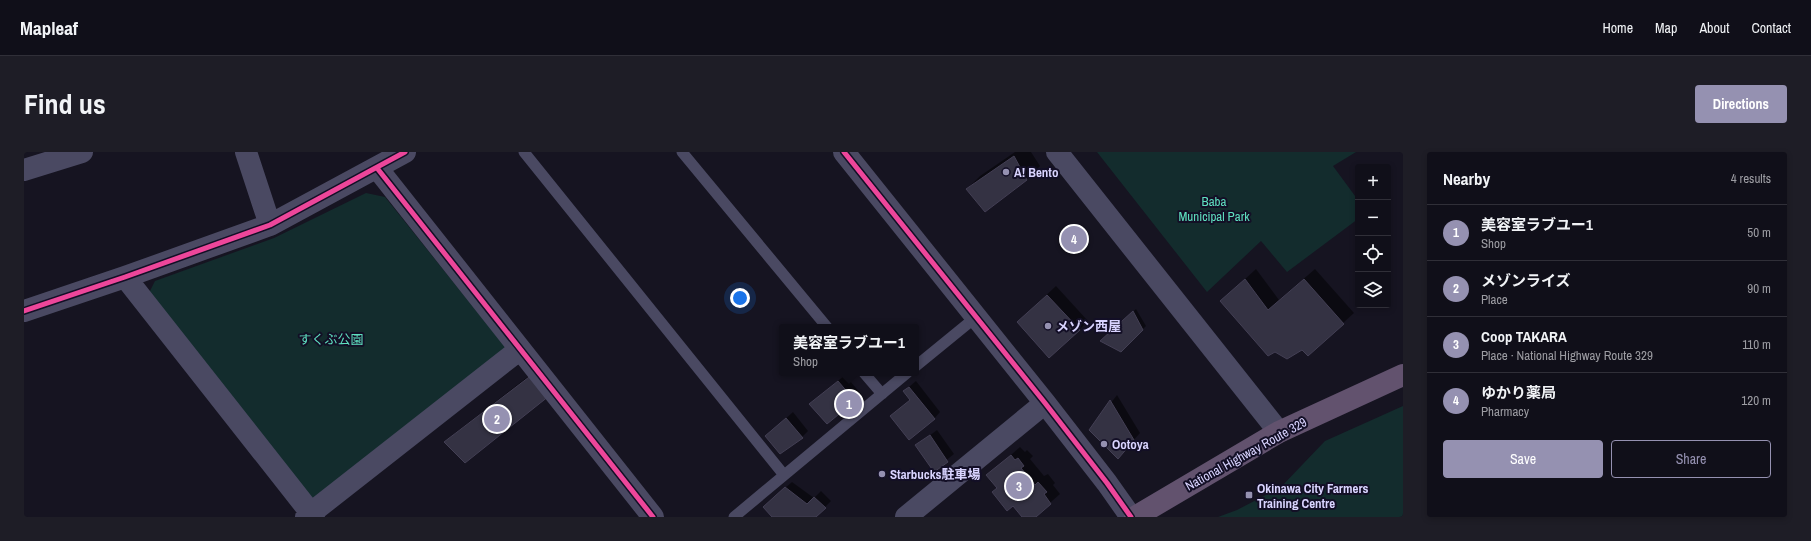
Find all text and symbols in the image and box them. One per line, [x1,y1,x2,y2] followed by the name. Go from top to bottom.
[20,15,78,41] text: Mapleaf
[1602,19,1633,37] text: Home
[1655,19,1677,37] text: Map
[1699,19,1729,37] text: About
[1751,19,1791,37] text: Contact
[24,85,106,123] text: Find us
[1695,85,1787,123] button: Directions
[1014,164,1058,181] place label: A! Bento
[1355,164,1391,308] map controls
[1355,164,1391,200] button: +
[1001,167,1011,177] marker: A! Bento
[1443,167,1490,190] text: Nearby
[1731,170,1771,187] text: 4 results
[1178,193,1250,225] park label: Baba Municipal Park
[1355,200,1391,236] button: −
[1481,214,1593,235] text: 美容室ラブユー1
[1061,224,1087,254] pin: 4
[1453,224,1459,241] text: 1
[1747,224,1771,241] text: 50 m
[1481,235,1506,252] text: Shop
[1355,236,1391,272] button: locate
[1481,270,1571,291] text: メゾンライズ
[1355,272,1391,308] button: layers
[1453,280,1459,297] text: 2
[1747,280,1771,297] text: 90 m
[730,288,750,308] your location
[1481,291,1508,308] text: Place
[1056,318,1121,335] place label: メゾン西屋
[1043,321,1053,331] marker: メゾン西屋
[779,324,919,376] popup
[1481,326,1567,347] text: Coop TAKARA
[298,331,364,348] park label: すくぶ公園
[793,332,905,353] text: 美容室ラブユー1
[1453,336,1459,353] text: 3
[1742,336,1771,353] text: 110 m
[1481,347,1653,364] text: Place · National Highway Route 329
[793,353,818,370] text: Shop
[1481,382,1556,403] text: ゆかり薬局
[836,389,862,419] pin: 1
[1453,392,1459,409] text: 4
[1741,392,1771,409] text: 120 m
[1481,403,1529,420] text: Pharmacy
[484,404,510,434] pin: 2
[1182,413,1310,494] street label: National Highway Route 329
[1112,436,1149,453] place label: Ootoya
[1099,439,1109,449] marker: Ootoya
[1443,440,1603,478] button: Save
[1611,440,1771,478] button: Share
[890,466,981,483] place label: Starbucks駐車場
[877,469,887,479] marker: Starbucks駐車場
[1006,471,1032,501] pin: 3
[1257,480,1369,512] place label: Okinawa City Farmers Training Centre
[1244,490,1254,500] marker: Okinawa City Farmers Training Centre

